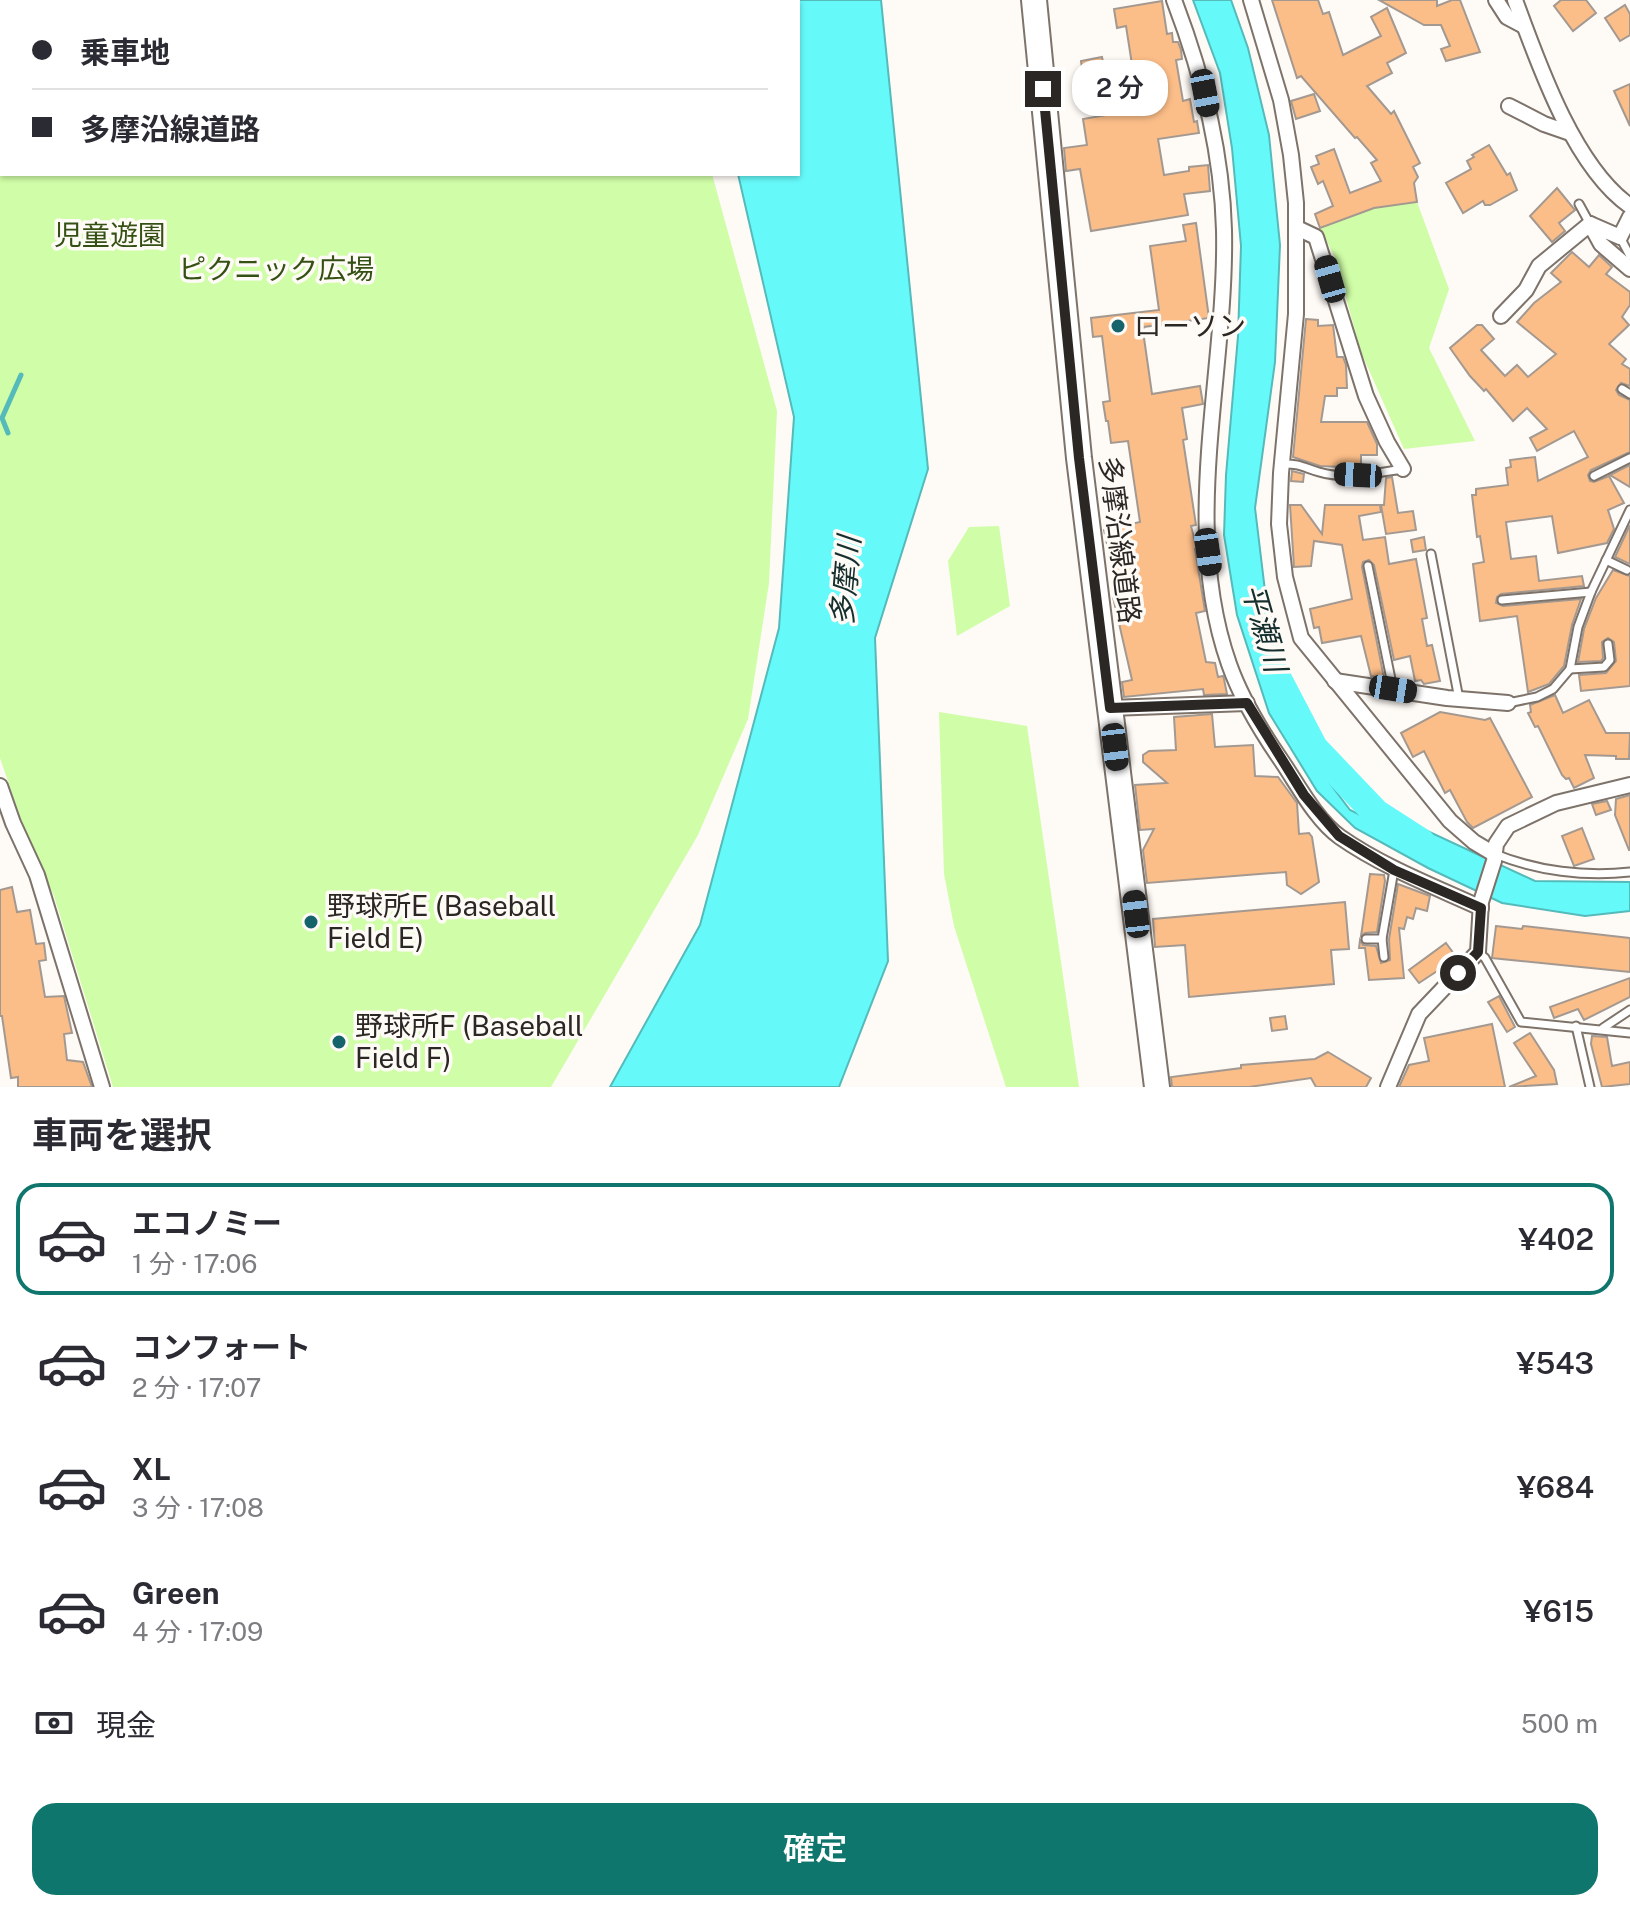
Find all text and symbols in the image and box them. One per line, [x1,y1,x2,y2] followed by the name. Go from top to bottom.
[80,34,170,70] text: 乗車地
[1071,61,1167,117] callout: 2 分
[1189,67,1221,119] car
[1025,71,1061,107] route end
[1096,72,1144,103] text: 2 分
[80,111,260,147] text: 多摩沿線道路
[54,218,166,251] park label: 児童遊園
[178,252,374,285] park label: ピクニック広場
[1312,253,1348,305] car
[1134,309,1246,342] place label: ローソン
[1109,317,1127,335] marker: ローソン
[1094,455,1147,625] street label: 多摩沿線道路
[1333,462,1383,488] car
[1193,527,1223,577] car
[823,532,867,627] water label: 多摩川
[1235,580,1295,679] water label: 平瀬川
[1367,673,1419,705] car
[1100,722,1130,772] car
[327,889,556,954] place label: 野球所E (Baseball Field E)
[1121,889,1151,939] car
[302,913,320,931] marker: 野球所E (Baseball Field E)
[1440,955,1476,991] route start
[355,1009,584,1074] place label: 野球所F (Baseball Field F)
[330,1033,348,1051] marker: 野球所F (Baseball Field F)
[32,1114,212,1156] text: 車両を選択
[36,1203,108,1275] icon: car
[132,1205,282,1241] text: エコノミー
[1518,1221,1594,1257] text: ¥402
[132,1248,257,1279] text: 1 分 · 17:06
[36,1327,108,1399] icon: car
[132,1329,311,1365] text: コンフォート
[1516,1345,1594,1381] text: ¥543
[132,1372,261,1403] text: 2 分 · 17:07
[36,1451,108,1523] icon: car
[132,1451,171,1487] text: XL
[1517,1469,1594,1505] text: ¥684
[132,1492,264,1523] text: 3 分 · 17:08
[36,1575,108,1647] icon: car
[132,1575,219,1611] text: Green
[1523,1593,1594,1629] text: ¥615
[132,1616,263,1647] text: 4 分 · 17:09
[32,1701,76,1745] icon: cash
[96,1707,156,1743] text: 現金
[1521,1708,1598,1739] text: 500 m
[32,1803,1598,1895] button: 確定

